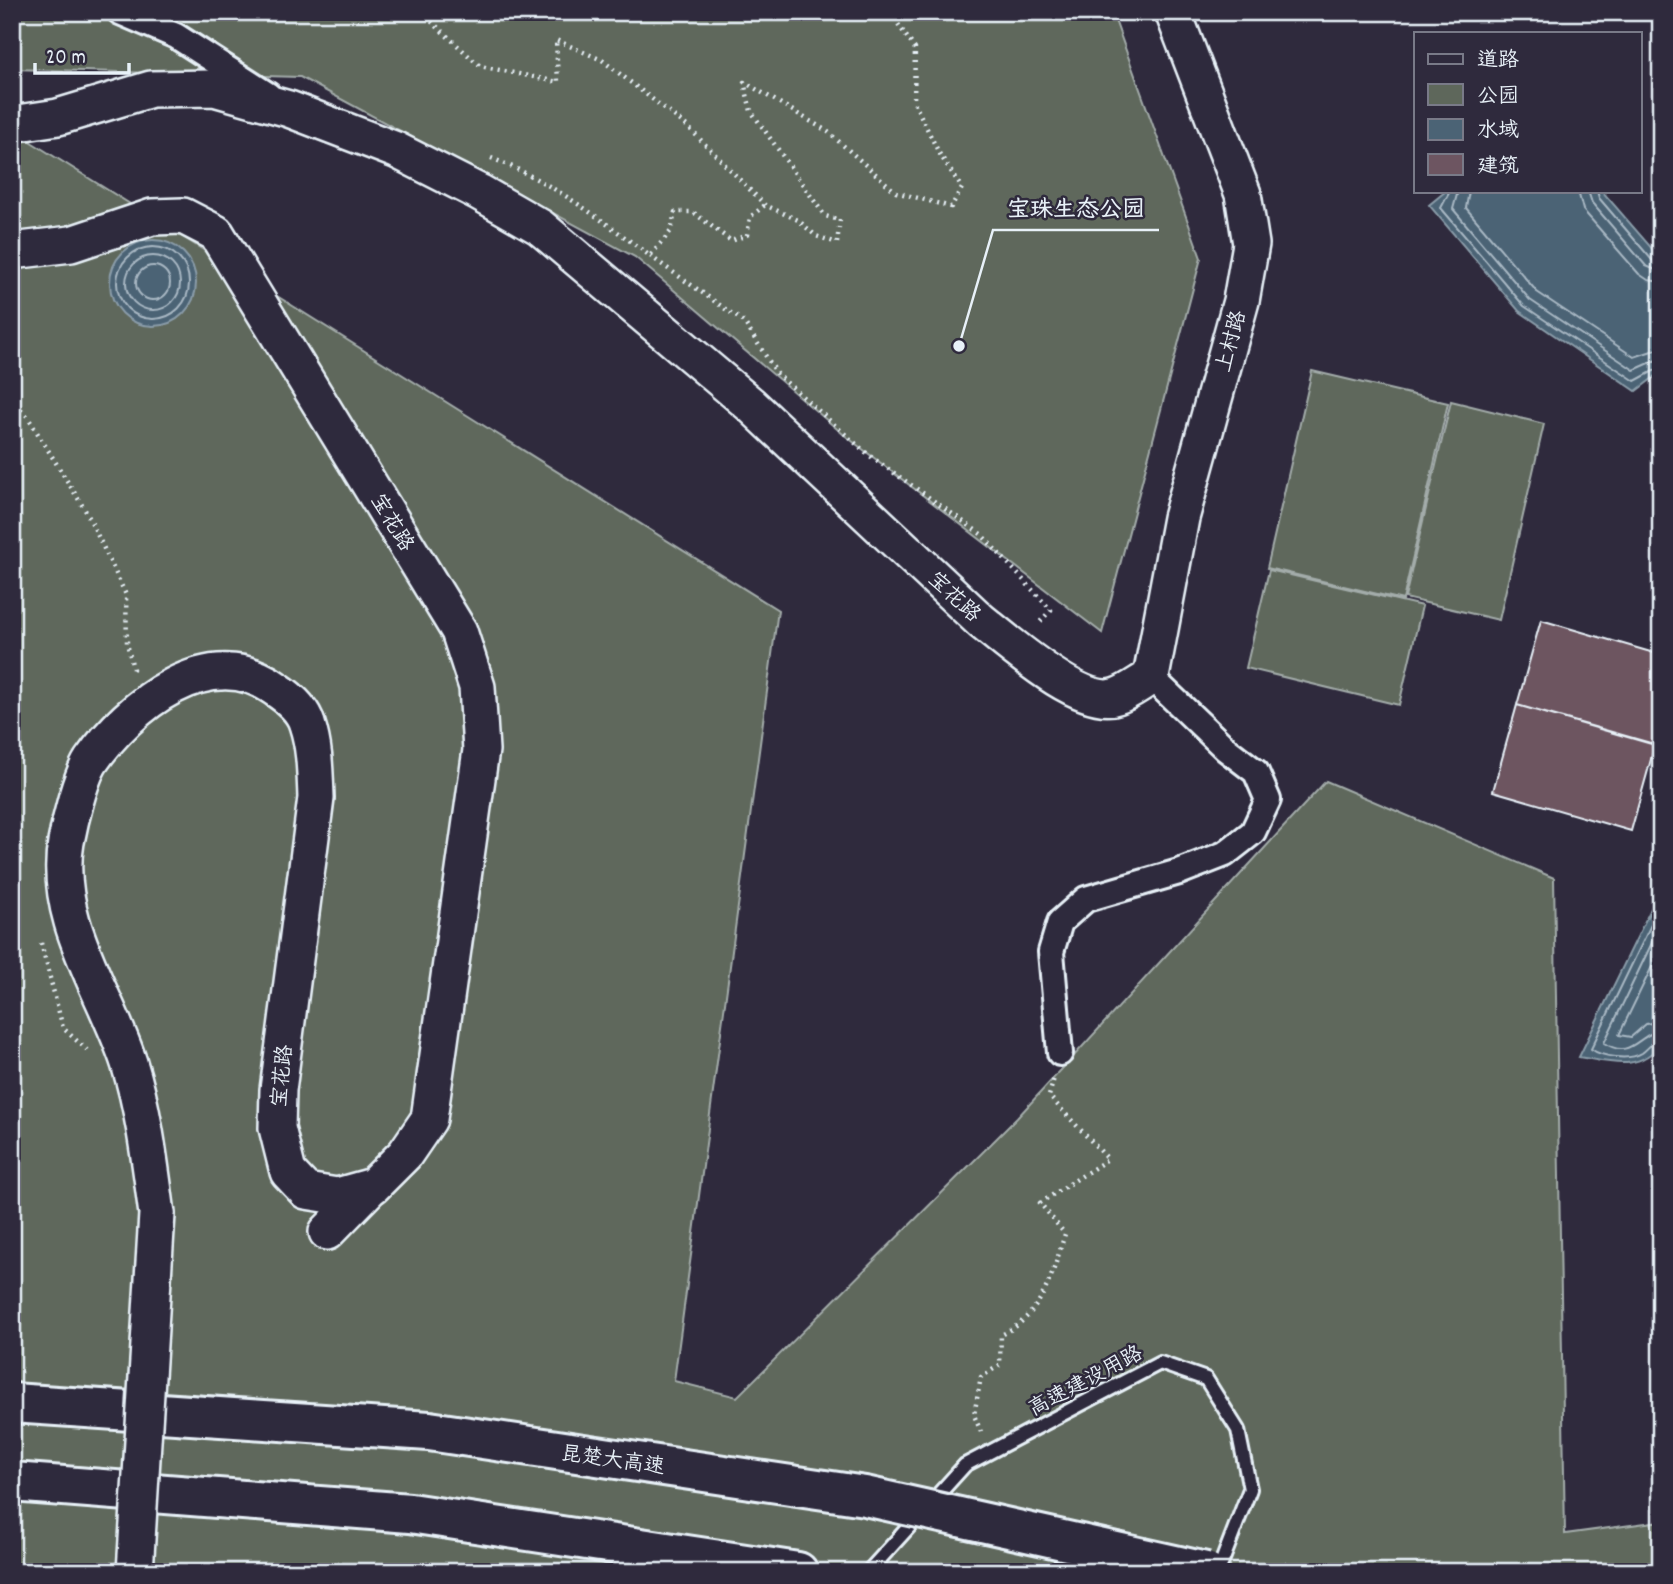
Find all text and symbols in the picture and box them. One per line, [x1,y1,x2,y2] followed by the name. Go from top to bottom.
[35,32,130,76] scale bar
[1414,32,1642,192] legend
[46,44,86,74] text: 20 m
[1477,47,1519,77] text: 道路
[1477,83,1519,113] text: 公园
[1477,117,1519,147] text: 水域
[1477,153,1519,183] text: 建筑
[993,186,1159,230] callout: 宝珠生态公园
[1007,195,1145,228] text: 宝珠生态公园
[1210,307,1256,376] street label: 上村路
[361,489,420,558] street label: 宝花路
[920,566,986,631] street label: 宝花路
[266,1043,302,1109] street label: 宝花路
[1024,1340,1149,1425] street label: 高速建设用路
[559,1440,667,1484] street label: 昆楚大高速

